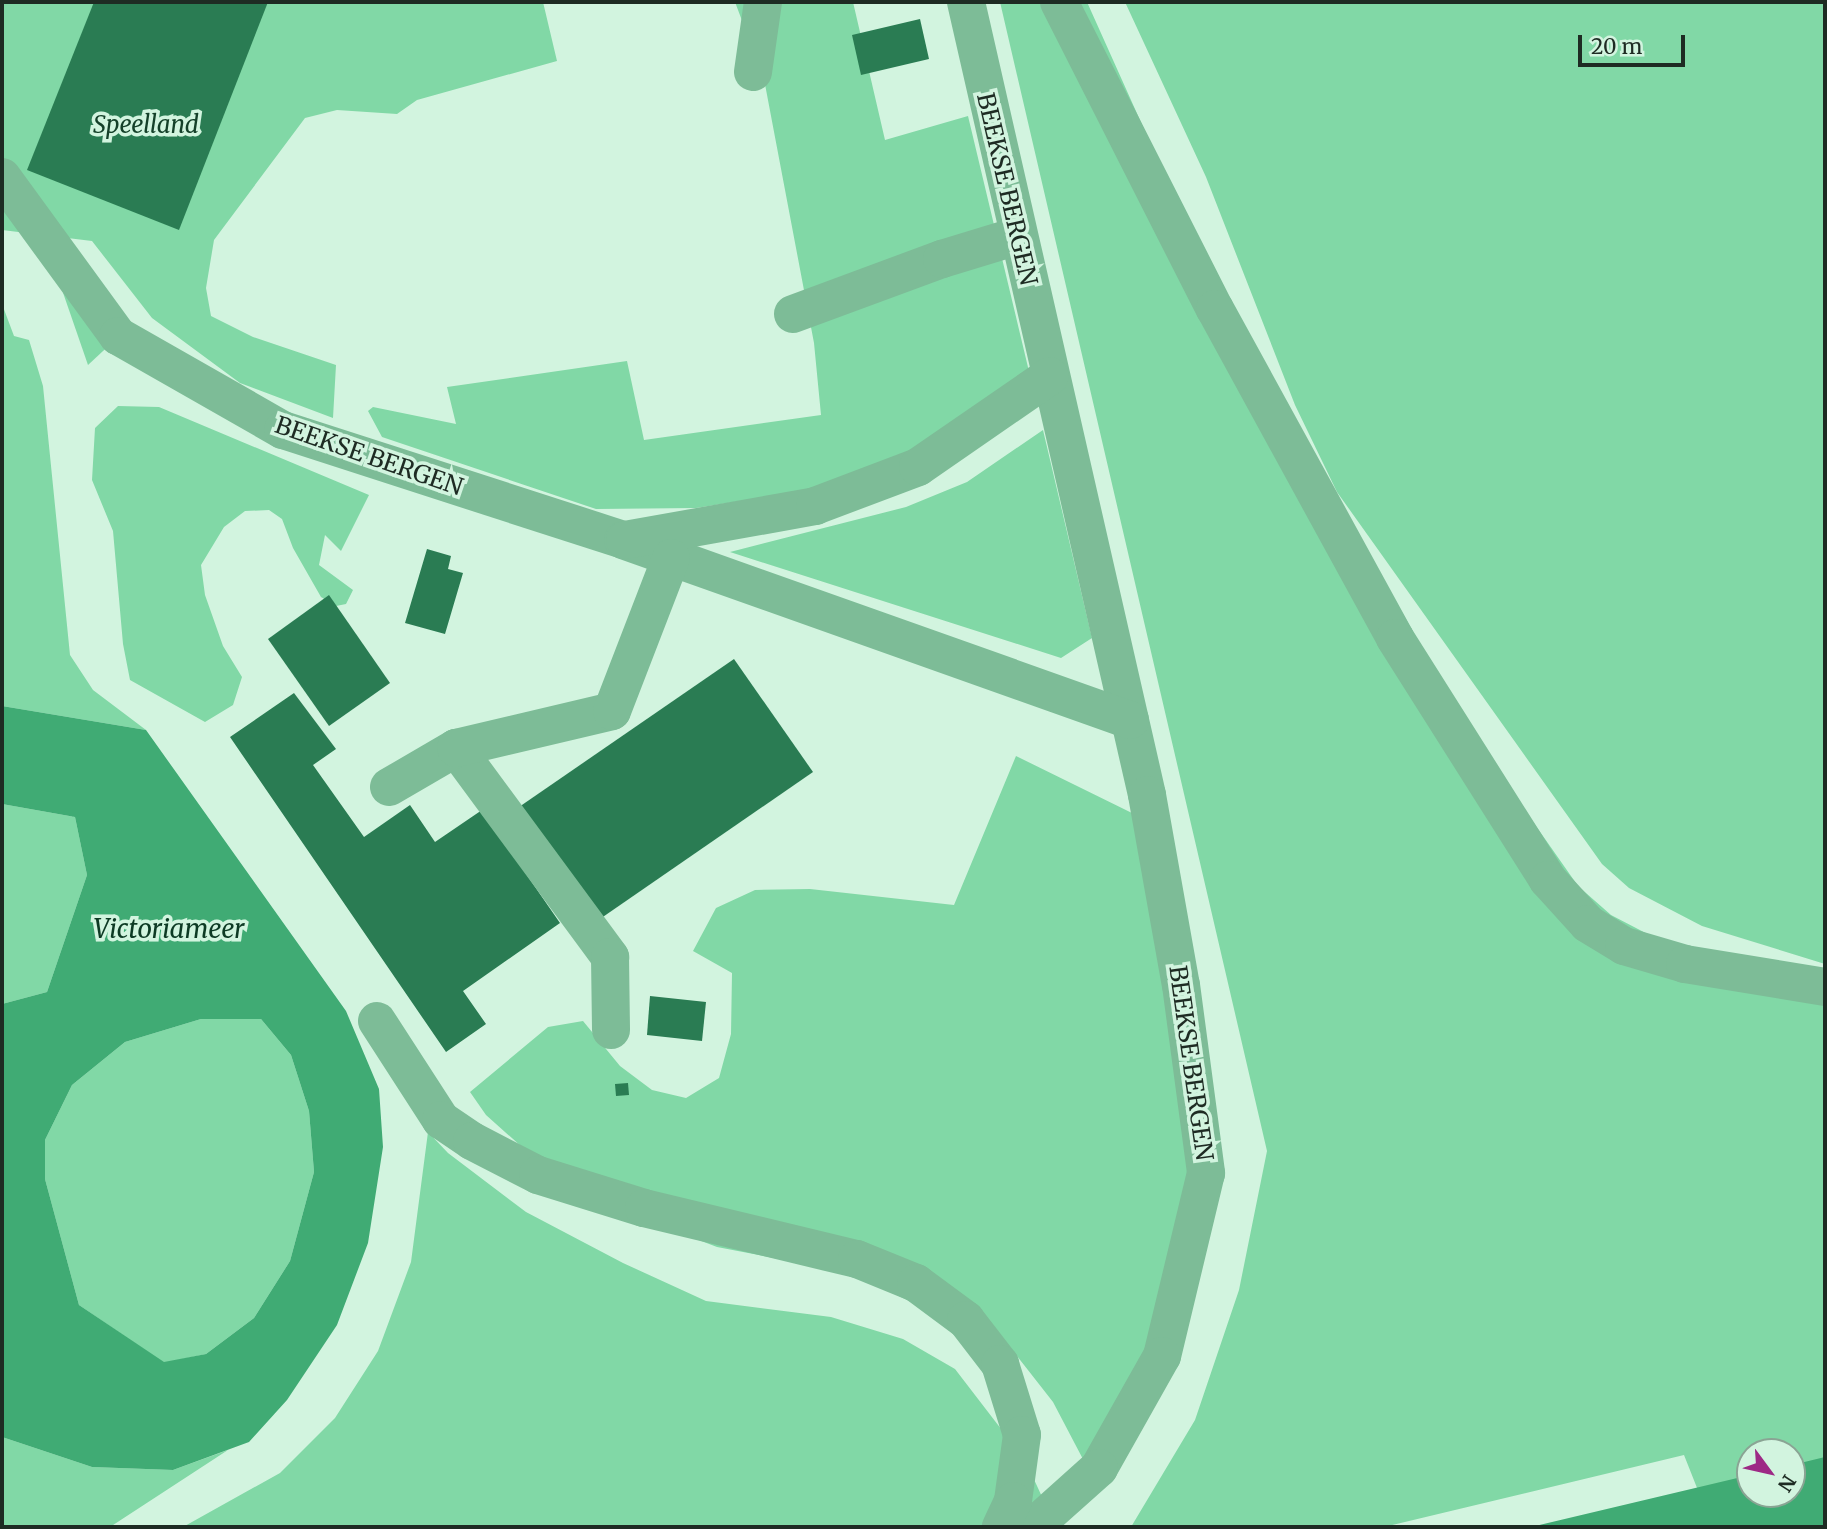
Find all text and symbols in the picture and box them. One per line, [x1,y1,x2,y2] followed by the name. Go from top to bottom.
[1582,21,1689,65] scale bar
[1591,33,1642,60] text: 20 m
[971,90,1043,288] street label: BEEKSE BERGEN
[93,111,199,139] park label: Speelland
[271,410,467,502] street label: BEEKSE BERGEN
[93,913,245,945] water label: Victoriameer
[1163,964,1219,1162] street label: BEEKSE BERGEN
[1736,1438,1806,1508] north arrow
[1773,1471,1801,1496] text: N

